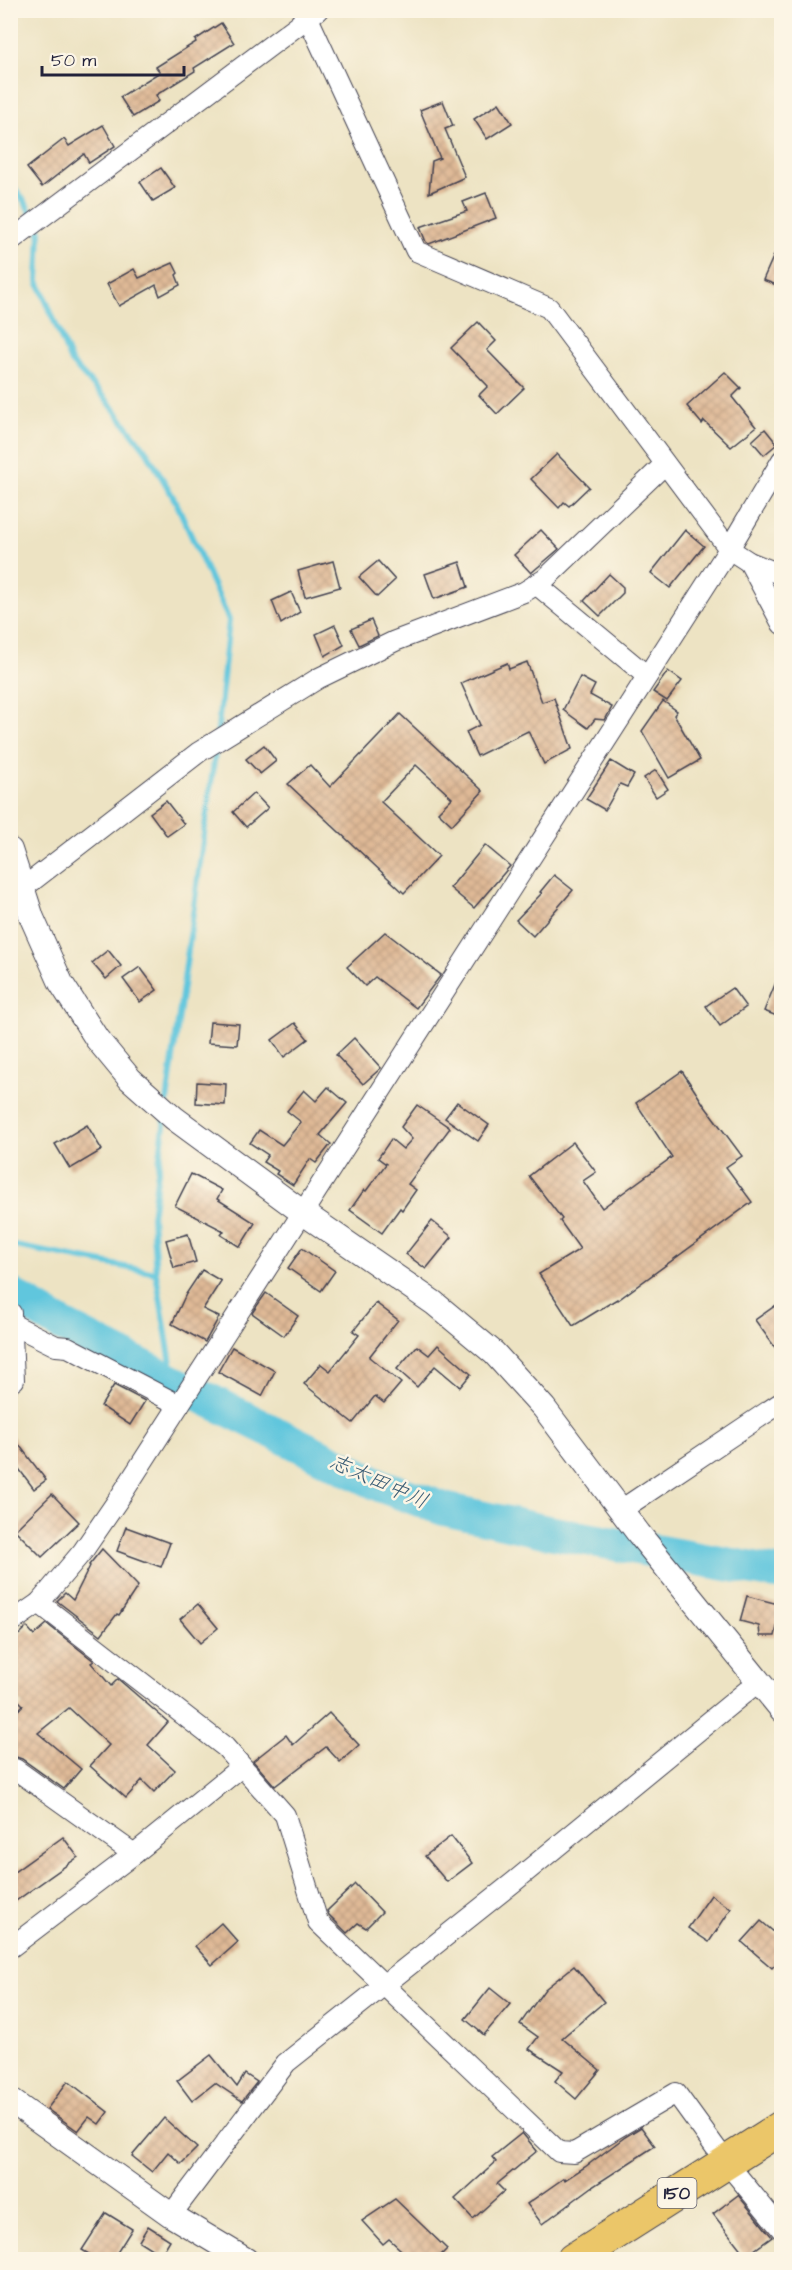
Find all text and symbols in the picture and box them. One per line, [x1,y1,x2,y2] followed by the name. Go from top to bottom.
[42,39,184,77] scale bar
[51,48,96,73] text: 50 m
[325,1447,433,1516] water label: 志太田中川
[658,2178,696,2208] road number: 150

